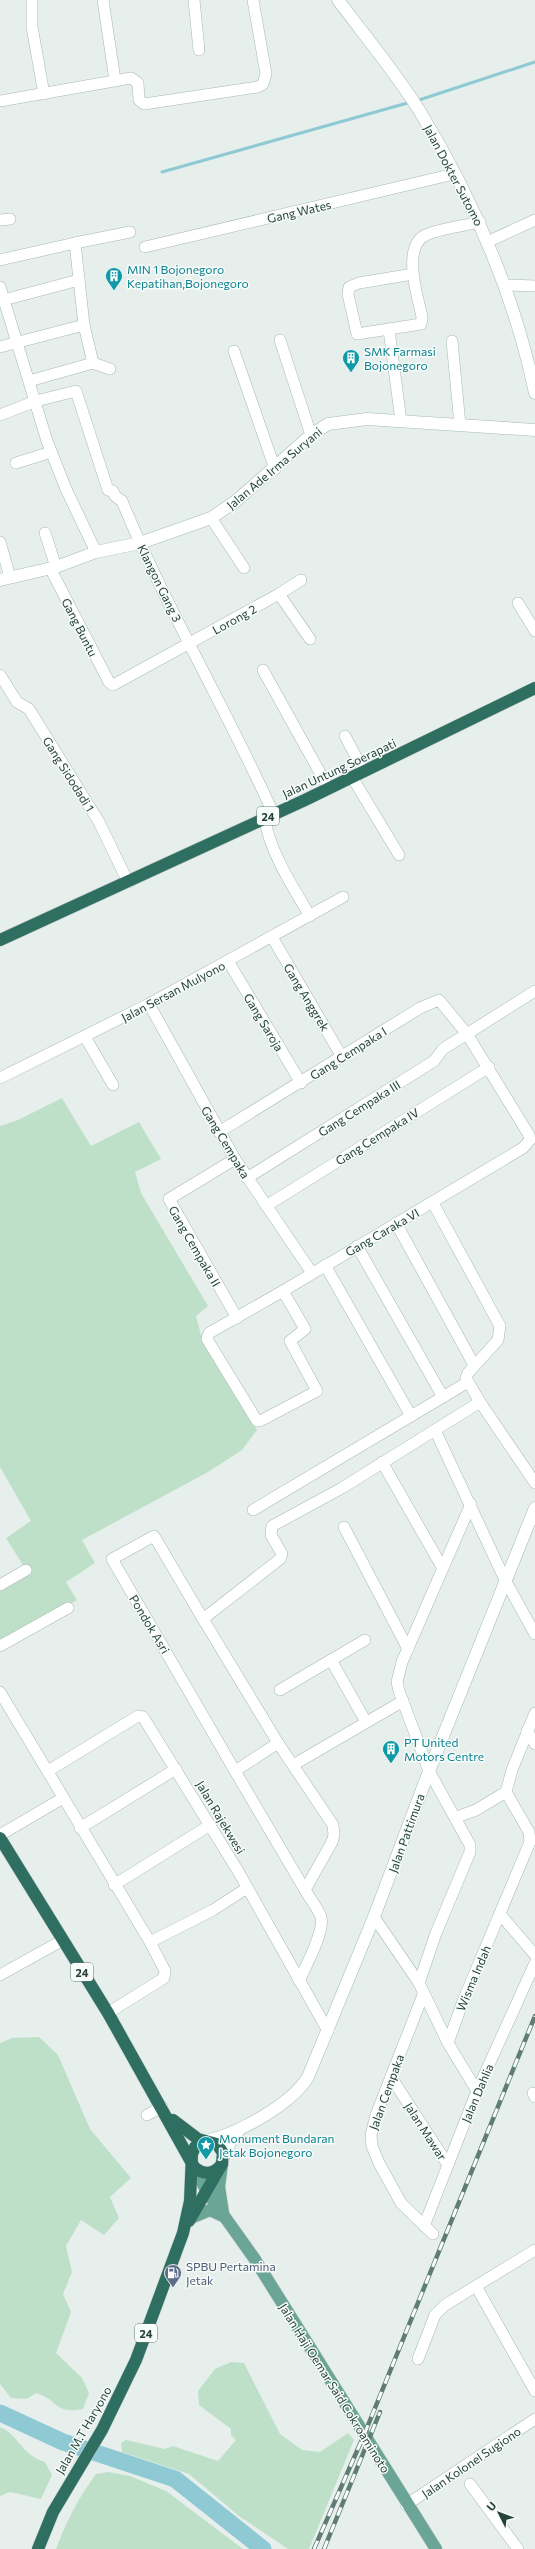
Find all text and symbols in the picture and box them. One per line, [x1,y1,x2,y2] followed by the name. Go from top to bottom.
[421,122,487,228] street label: Jalan Dokter Sutomo
[266,197,332,225] street label: Gang Wates
[127,262,249,290] place label: MIN 1 Bojonegoro Kepatihan,Bojonegoro
[104,266,124,291] building icon: MIN 1 Bojonegoro Kepatihan,Bojonegoro
[364,344,436,372] place label: SMK Farmasi Bojonegoro
[341,348,361,373] building icon: SMK Farmasi Bojonegoro
[224,424,325,513] street label: Jalan Ade Irma Suryani
[135,542,185,624] street label: Klangon Gang 3
[59,595,101,659] street label: Gang Buntu
[210,601,259,637] street label: Lorong 2
[40,734,98,814] street label: Gang Sidodadi 1
[280,735,399,801] street label: Jalan Untung Soerapati
[257,807,279,825] road number: 24
[119,958,228,1025] street label: Jalan Sersan Mulyono
[281,961,333,1034] street label: Gang Anggrek
[241,990,287,1054] street label: Gang Saroja
[307,1024,389,1082] street label: Gang Cempaka I
[315,1077,403,1139] street label: Gang Cempaka III
[199,1103,253,1181] street label: Gang Cempaka
[333,1105,421,1167] street label: Gang Cempaka IV
[166,1203,224,1289] street label: Gang Cempaka II
[343,1205,421,1259] street label: Gang Caraka VI
[127,1592,173,1656] street label: Pondok Asri
[404,1735,484,1763] place label: PT United Motors Centre
[381,1739,401,1764] building icon: PT United Motors Centre
[193,1778,248,1857] street label: Jalan Rajekwesi
[385,1792,428,1875] street label: Jalan Pattimura
[453,1943,493,2013] street label: Wisma Indah
[71,1963,93,1981] road number: 24
[366,2052,407,2132] street label: Jalan Cempaka
[458,2061,497,2125] street label: Jalan Dahlia
[401,2099,450,2163] street label: Jalan Mawar
[219,2131,334,2160] place label: Monument Bundaran Jetak Bojonegoro
[196,2135,216,2160] place icon: Monument Bundaran Jetak Bojonegoro
[186,2259,276,2288] place label: SPBU Pertamina Jetak
[163,2263,183,2288] fuel station icon: SPBU Pertamina Jetak
[276,2301,393,2476] street label: Jalan Haji Oemar Said Cokroaminoto
[135,2324,157,2342] road number: 24
[52,2384,115,2477] street label: Jalan M.T Haryono
[419,2424,524,2501] street label: Jalan Kolonel Sugiono
[479,2493,519,2533] north arrow
[484,2499,499,2513] text: U

